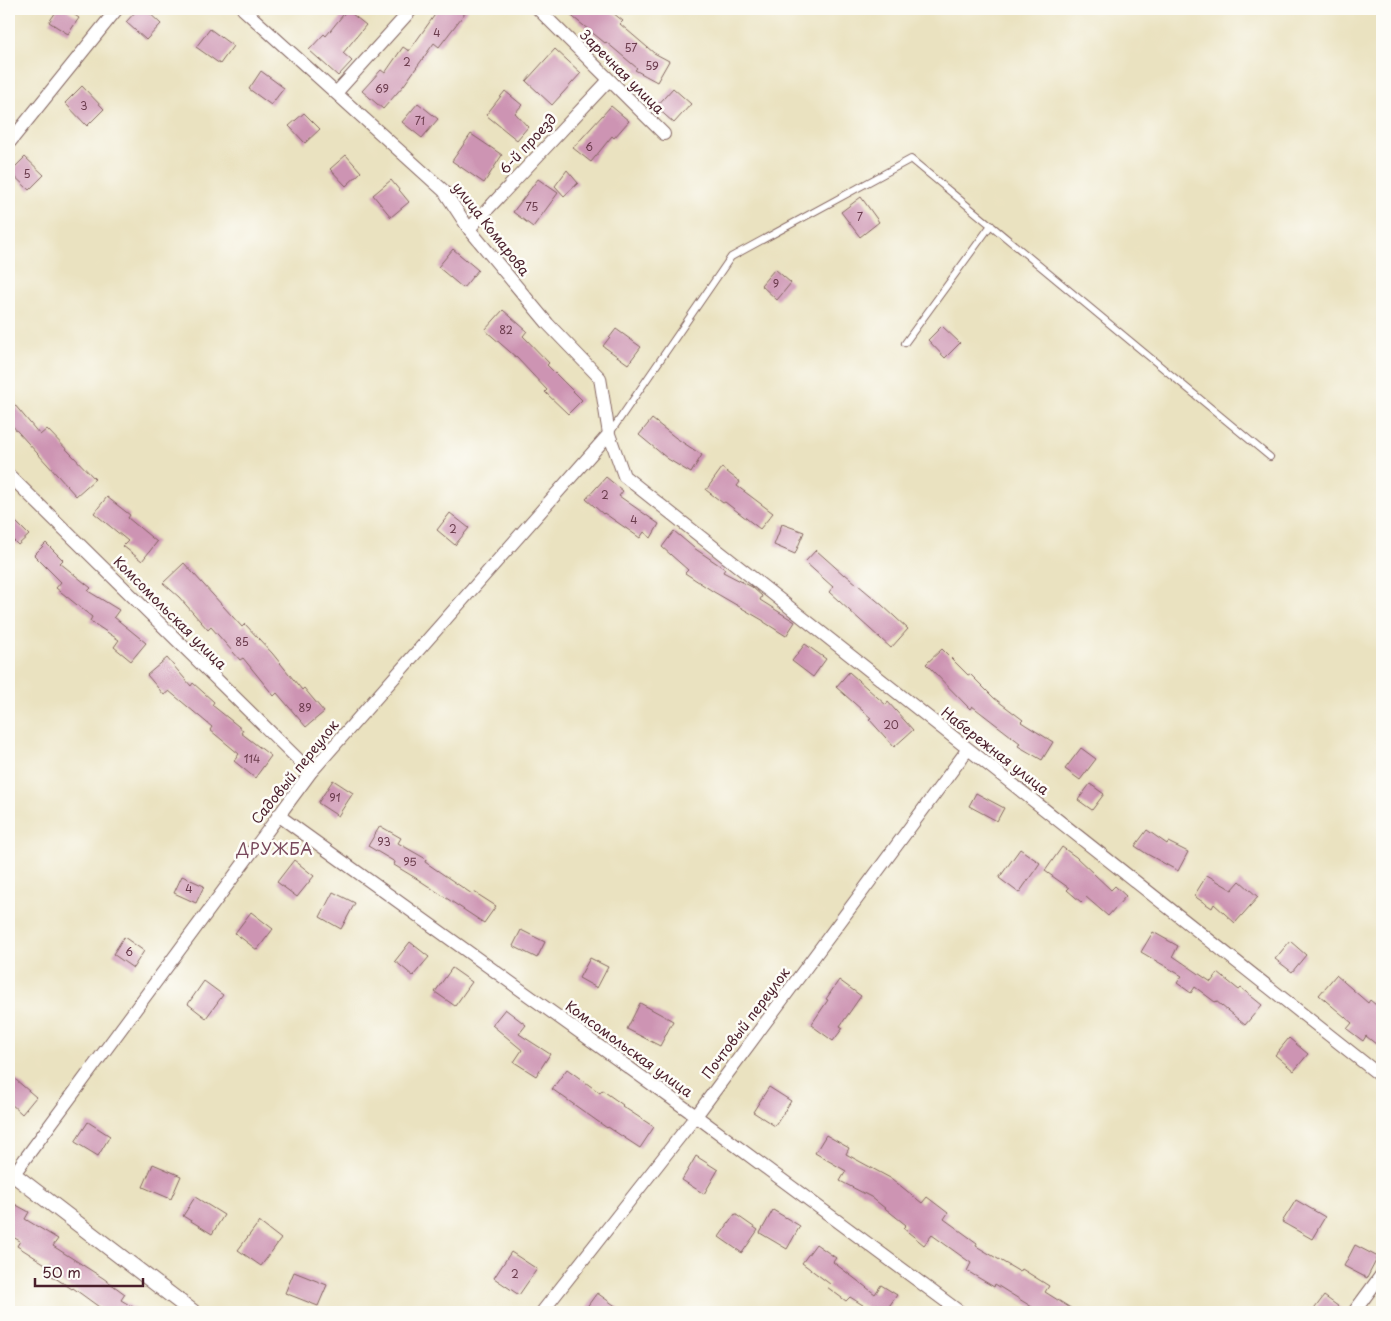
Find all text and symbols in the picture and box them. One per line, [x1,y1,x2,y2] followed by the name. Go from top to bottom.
[433,24,441,41] house number: 4
[575,25,669,119] street label: Заречная улица
[624,39,638,56] house number: 57
[403,53,411,70] house number: 2
[645,57,659,74] house number: 59
[375,80,389,97] house number: 69
[80,97,88,114] house number: 3
[494,109,561,179] street label: 6-й проезд
[415,112,425,129] house number: 71
[585,138,593,155] house number: 6
[23,165,31,182] house number: 5
[448,177,535,280] street label: улица Комарова
[526,198,538,215] house number: 75
[857,208,863,225] house number: 7
[773,275,779,292] house number: 9
[499,321,513,338] house number: 82
[601,486,609,503] house number: 2
[630,511,638,528] house number: 4
[449,520,457,537] house number: 2
[109,551,232,674] street label: Комсомольская улица
[235,633,249,650] house number: 85
[298,699,312,716] house number: 89
[937,702,1054,800] street label: Набережная улица
[246,714,344,828] street label: Садовый переулок
[883,716,899,733] house number: 20
[244,750,260,767] house number: 114
[329,789,341,806] house number: 91
[377,833,391,850] house number: 93
[235,836,314,860] district label: ДРУЖБА
[403,853,417,870] house number: 95
[185,880,193,897] house number: 4
[125,943,133,960] house number: 6
[697,962,795,1083] street label: Почтовый переулок
[561,995,697,1102] street label: Комсомольская улица
[35,1256,142,1288] scale bar
[42,1260,81,1283] text: 50 m
[511,1265,519,1282] house number: 2

